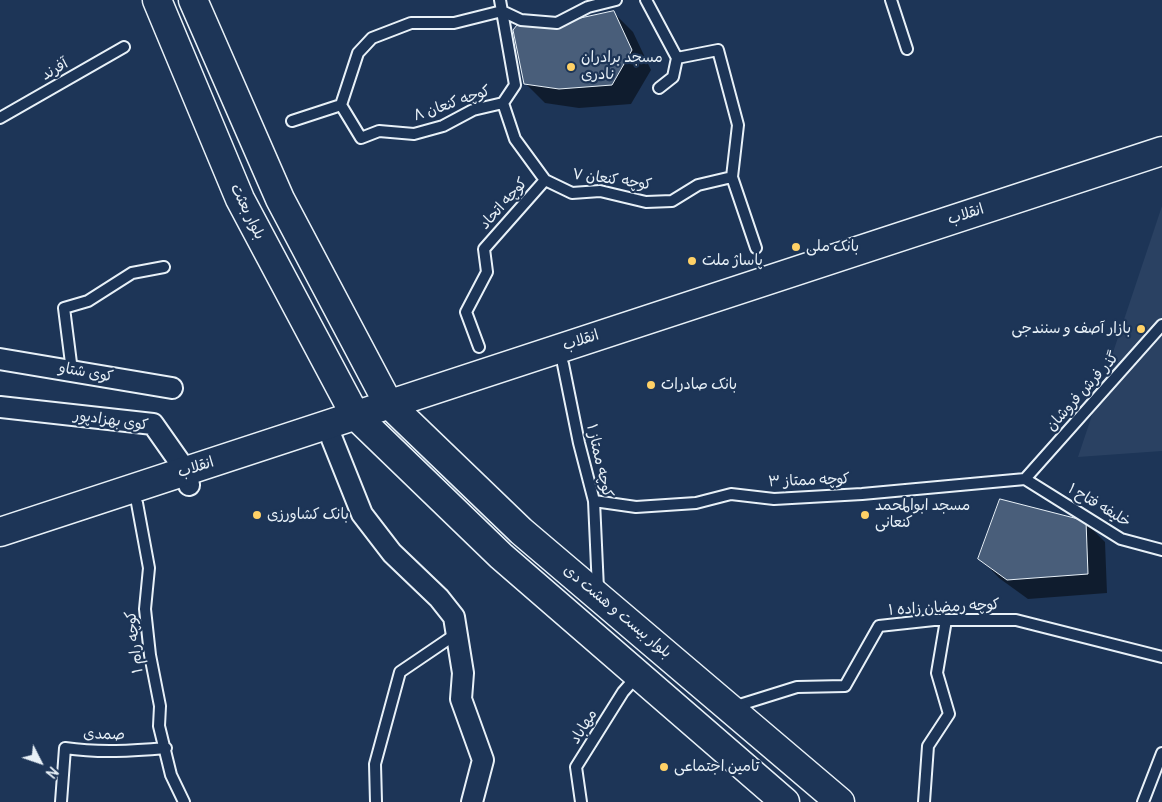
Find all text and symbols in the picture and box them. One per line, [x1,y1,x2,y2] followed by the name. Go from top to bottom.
[581,49,663,84] place label: مسجد برادران نادری
[38,55,72,85] street label: آفرند
[565,61,577,73] marker: مسجد برادران نادری
[411,82,493,126] street label: کوچه کنعان ۸
[571,166,653,194] street label: کوچه کنعان ۷
[476,175,532,233] street label: کوچه اتحاد
[226,181,268,243] street label: بلوار بعثت
[946,201,986,229] street label: انقلاب
[806,238,859,256] place label: بانک ملی
[790,241,802,253] marker: بانک ملی
[702,252,763,270] place label: پاساژ ملت
[686,255,698,267] marker: پاساژ ملت
[1011,320,1131,338] place label: بازار آصف و سنندجی
[1135,323,1147,335] marker: بازار آصف و سنندجی
[561,327,601,355] street label: انقلاب
[1043,349,1123,435] street label: گذر فرش فروشان
[57,359,115,387] street label: کوی شتاو
[661,376,737,394] place label: بانک صادرات
[645,379,657,391] marker: بانک صادرات
[73,407,149,435] street label: کوی بهزادپور
[582,422,616,500] street label: کوچه ممتاز ۱
[176,454,216,482] street label: انقلاب
[768,471,850,491] street label: کوچه ممتاز ۳
[1064,480,1134,532] street label: خلیفه فتاح ۱
[875,497,970,532] place label: مسجد ابوالمحمد کنعانی
[267,506,349,524] place label: بانک کشاورزی
[251,509,263,521] marker: بانک کشاورزی
[859,509,871,521] marker: مسجد ابوالمحمد کنعانی
[559,562,675,662] street label: بلوار بیست و هشت دی
[888,596,1000,620] street label: کوچه رمضان زاده ۱
[122,610,148,674] street label: کوچه رام ۱
[566,706,602,748] street label: مهاباد
[83,725,125,745] street label: صمدی
[15,737,65,787] north arrow
[674,758,759,776] place label: تامین اجتماعی
[658,761,670,773] marker: تامین اجتماعی
[42,763,61,781] text: N

